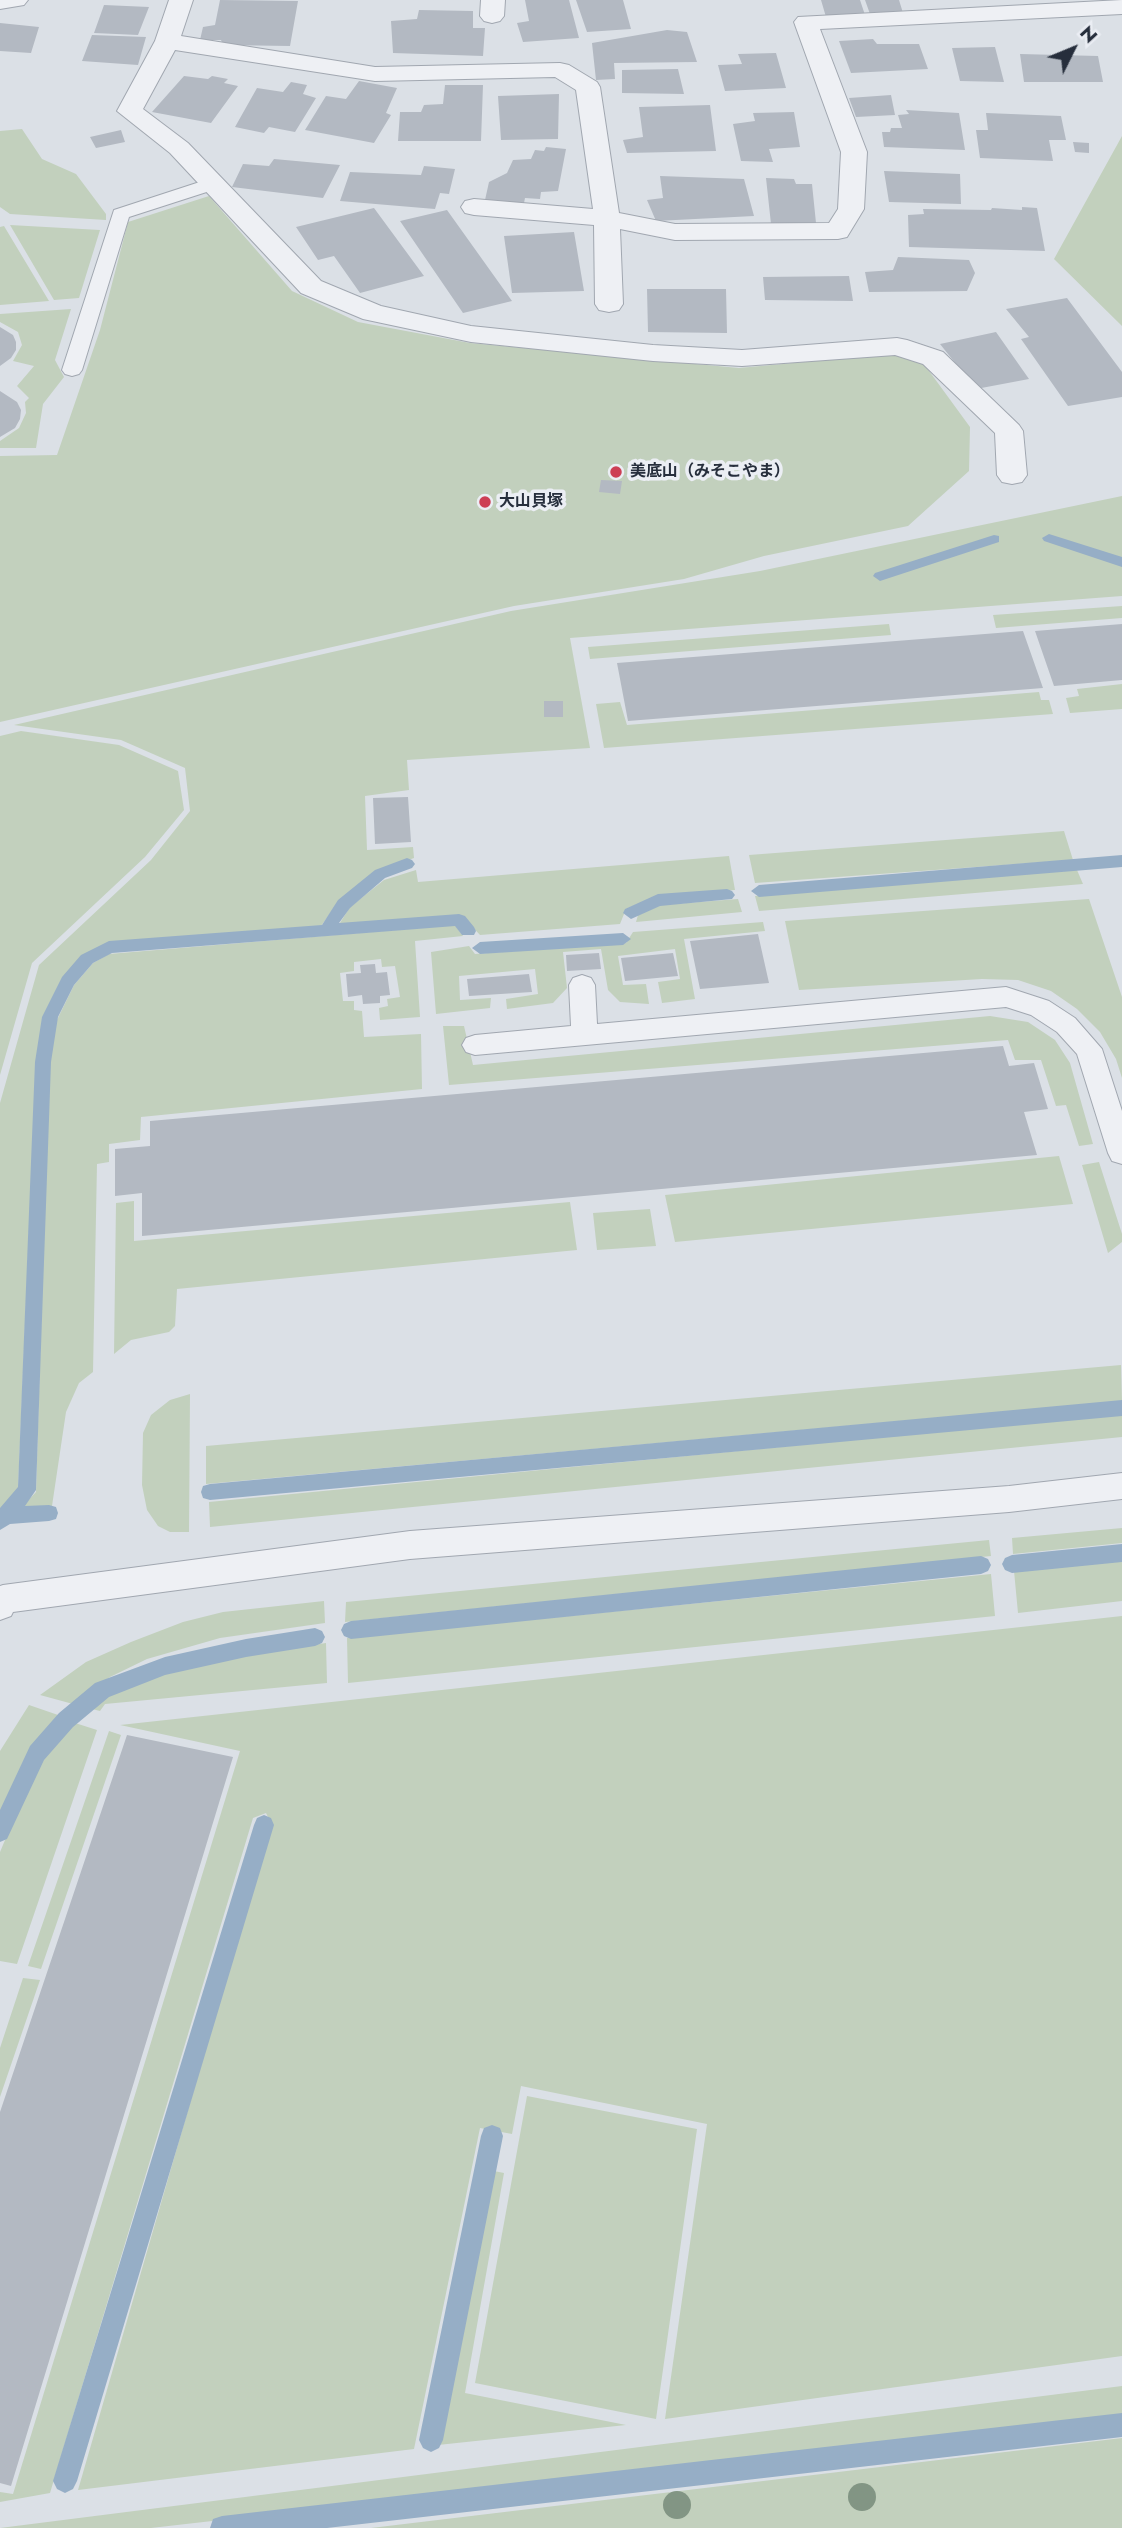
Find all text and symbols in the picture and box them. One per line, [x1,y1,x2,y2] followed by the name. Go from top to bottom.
[1038,14,1108,84] north arrow
[1074,20,1104,49] text: N
[630,462,790,482] place label: 美底山（みそこやま）
[608,464,624,480] marker: 美底山（みそこやま）
[499,492,563,512] place label: 大山貝塚
[477,494,493,510] marker: 大山貝塚

